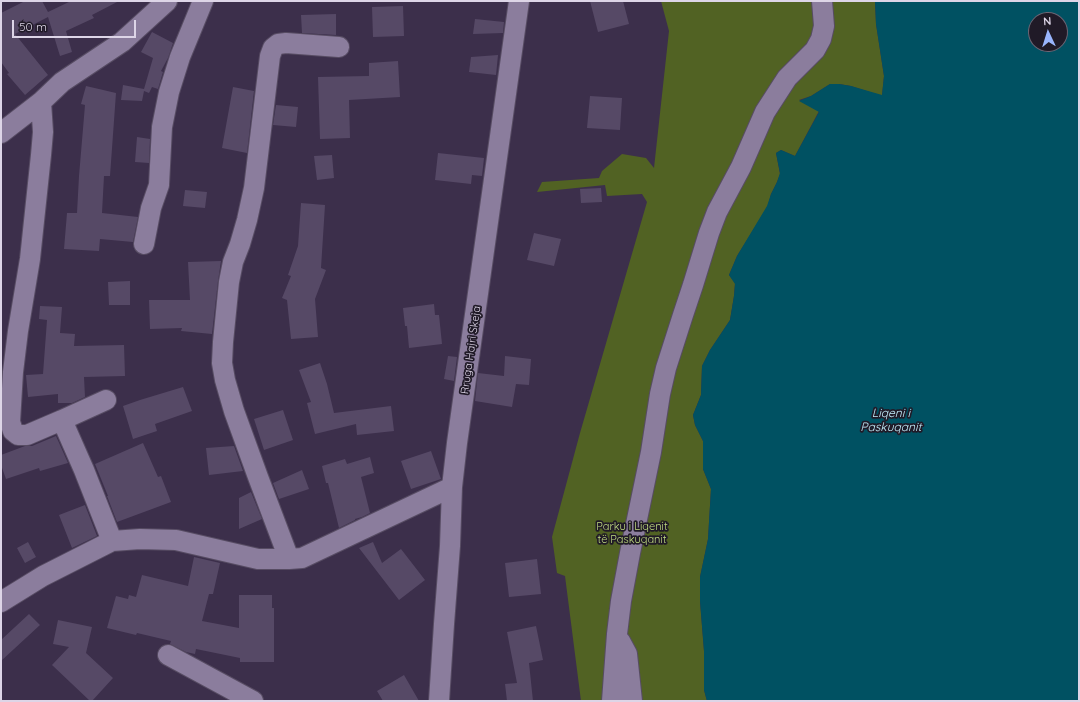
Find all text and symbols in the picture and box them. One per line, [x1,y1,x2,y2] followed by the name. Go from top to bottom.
[14,12,138,38] scale bar
[1028,12,1068,52] north arrow
[1043,14,1052,28] text: N
[19,19,47,34] text: 50 m
[458,305,484,395] street label: Rruga Hajri Skeja
[860,406,922,434] water label: Liqeni i Paskuqanit
[596,520,668,546] park label: Parku i Liqenit të Paskuqanit

